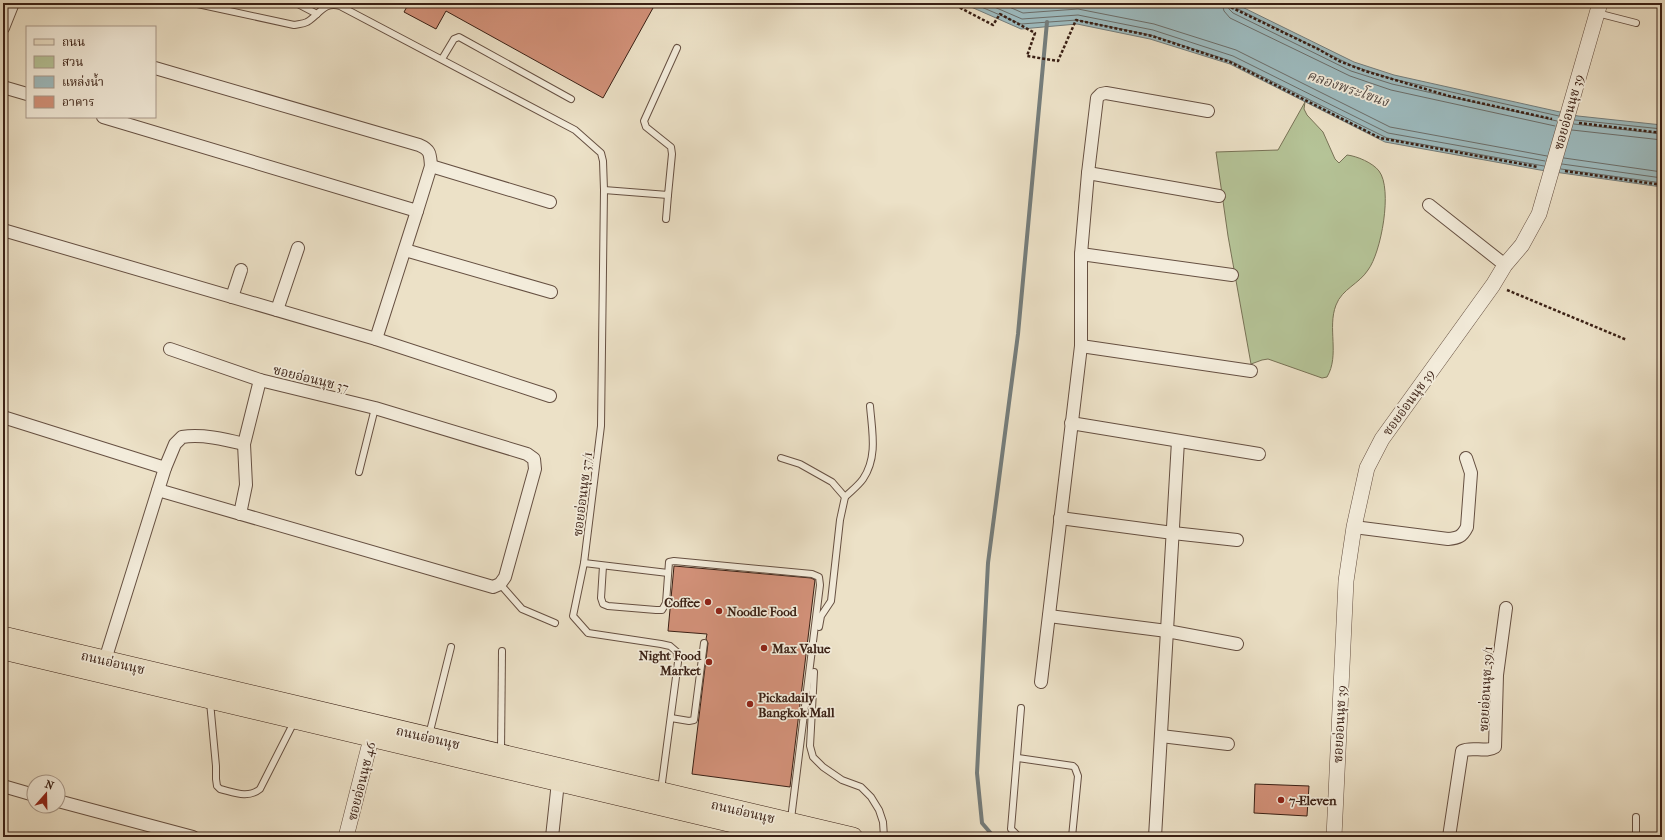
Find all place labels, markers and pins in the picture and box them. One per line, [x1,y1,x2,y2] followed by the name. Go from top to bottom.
[664,595,701,610] place label: Coffee
[703,597,713,607] marker: Coffee
[727,604,798,619] place label: Noodle Food
[714,606,724,616] marker: Noodle Food
[771,641,831,656] place label: Max Value
[759,643,769,653] marker: Max Value
[639,648,702,678] place label: Night Food Market
[704,657,714,667] marker: Night Food Market
[758,690,835,721] place label: Pickadaily Bangkok Mall
[745,699,755,709] marker: Pickadaily Bangkok Mall
[1288,793,1337,808] place label: 7-Eleven
[1276,795,1286,805] marker: 7-Eleven

